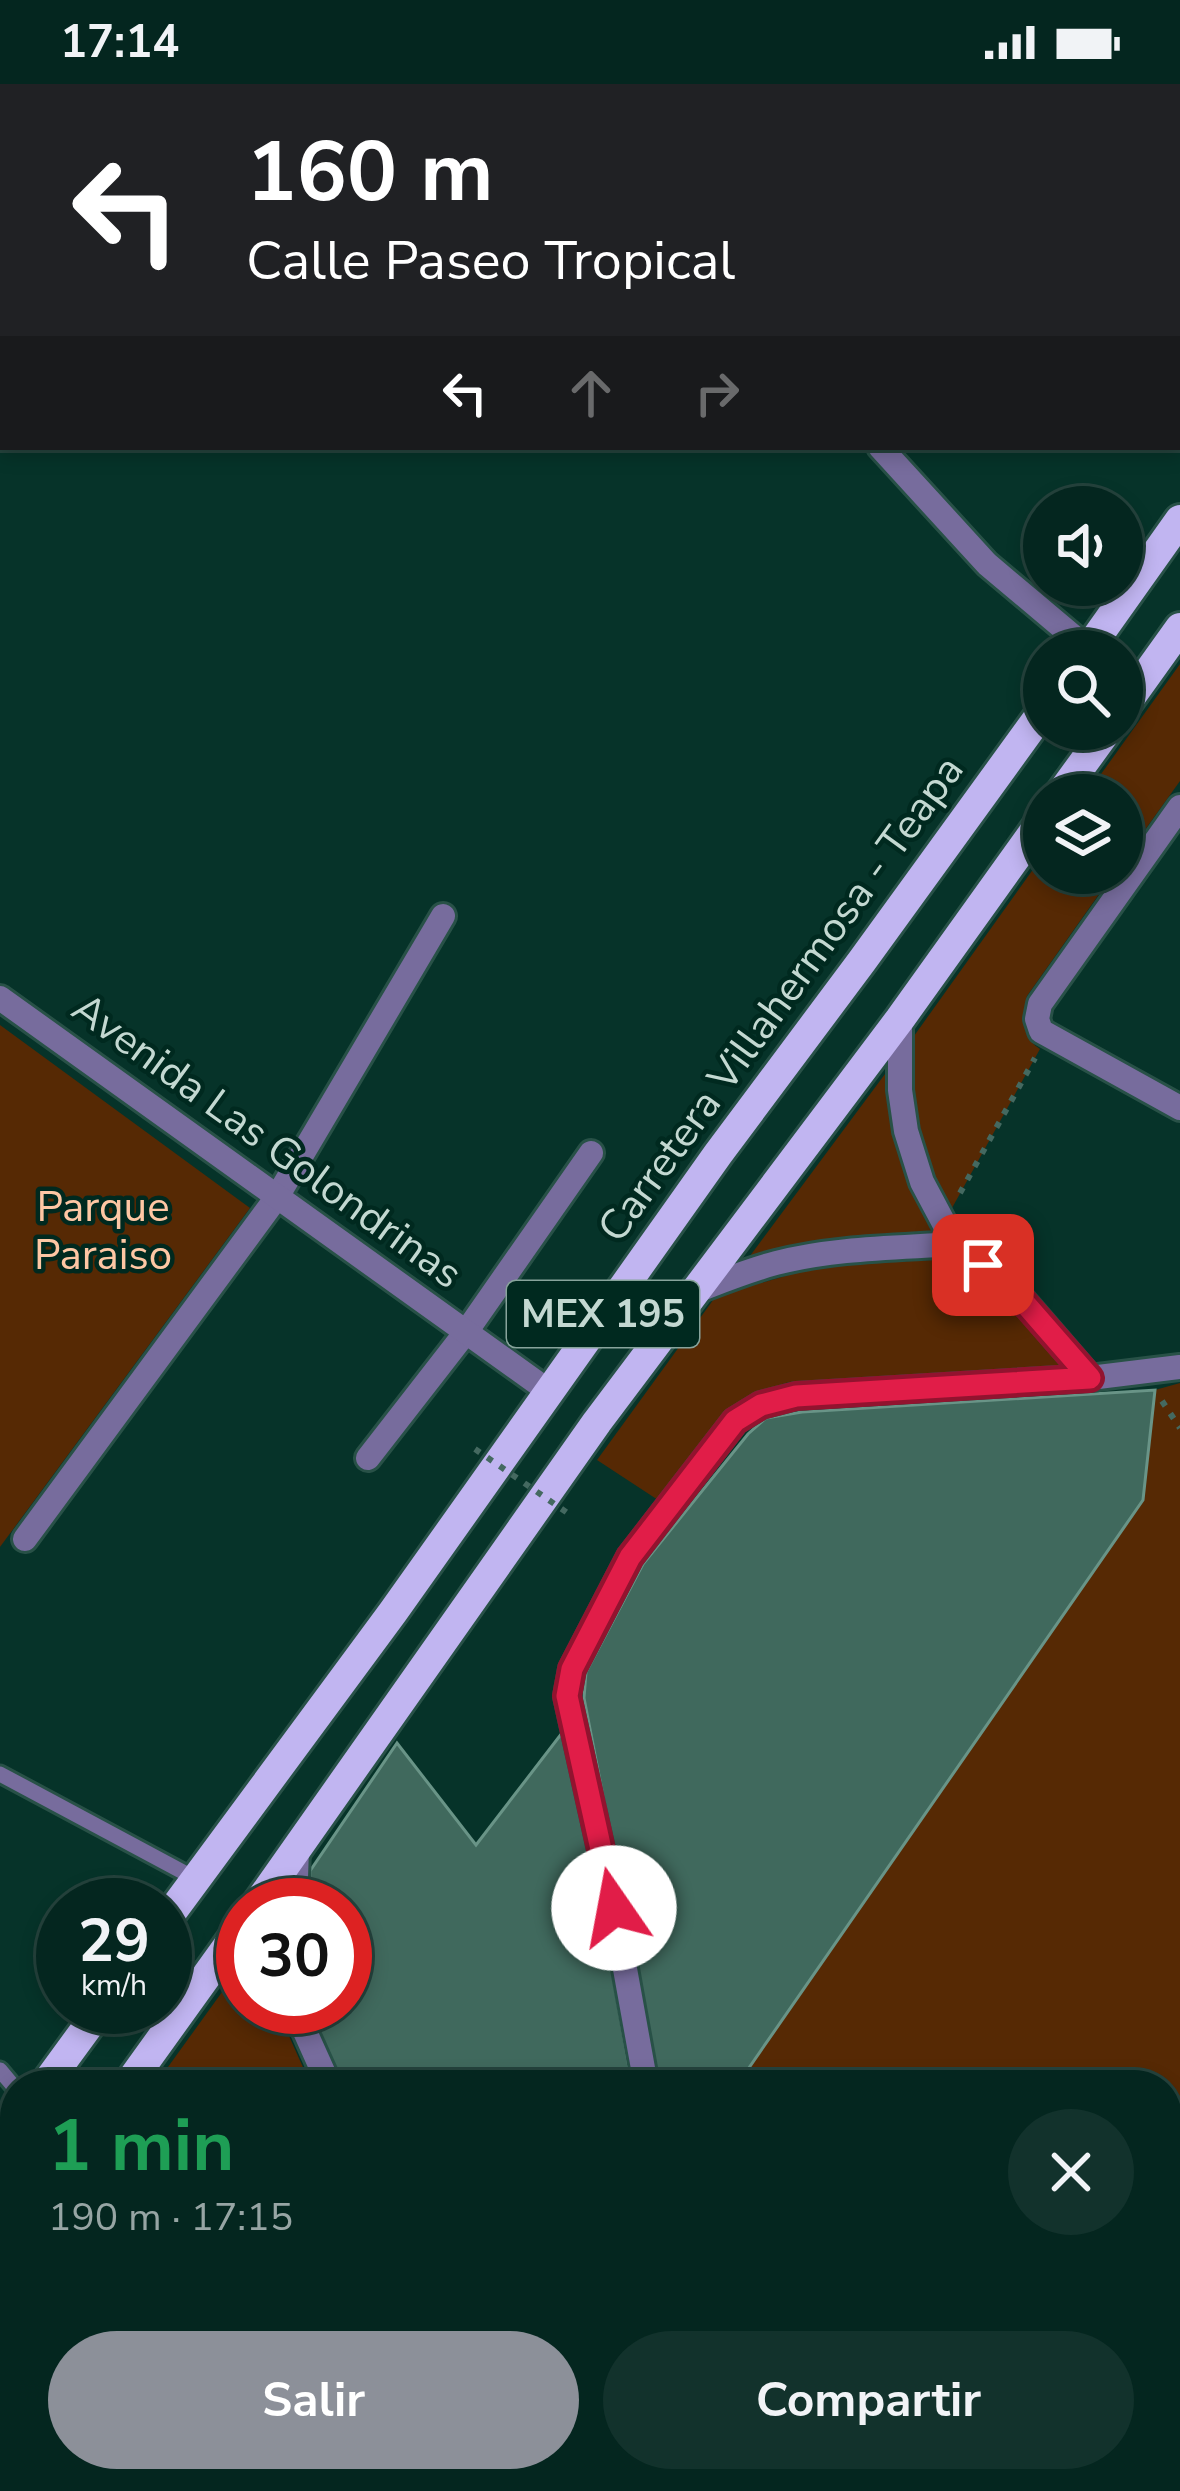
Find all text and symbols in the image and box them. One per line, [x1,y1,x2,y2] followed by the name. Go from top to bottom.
[60,12,179,73] text: 17:14
[246,115,494,230] text: 160 m
[48,132,204,288] icon: left
[246,224,735,298] text: Calle Paseo Tropical
[432,360,498,426] icon: left
[558,360,624,426] icon: ahead
[684,360,750,426] icon: right
[1023,486,1143,894] map controls
[1023,486,1143,606] button: sound
[1023,630,1143,750] button: search
[585,744,977,1254] street label: Carretera Villahermosa - Teapa
[1023,774,1143,894] button: layers
[60,980,474,1302] street label: Avenida Las Golondrinas
[34,1179,172,1284] park label: Parque Paraiso
[932,1214,1034,1316] pin
[950,1232,1016,1298] icon: arrive
[507,1281,699,1347] road number: MEX 195
[551,1845,677,1971] position arrow
[216,1878,372,2034] speed limit sign: 30
[78,1900,150,1982] text: 29
[81,1965,147,2006] text: km/h
[48,2097,234,2195] text: 1 min
[1008,2109,1134,2235] button: close
[48,2191,293,2244] text: 190 m · 17:15
[48,2331,579,2469] button: Salir
[603,2331,1134,2469] button: Compartir

